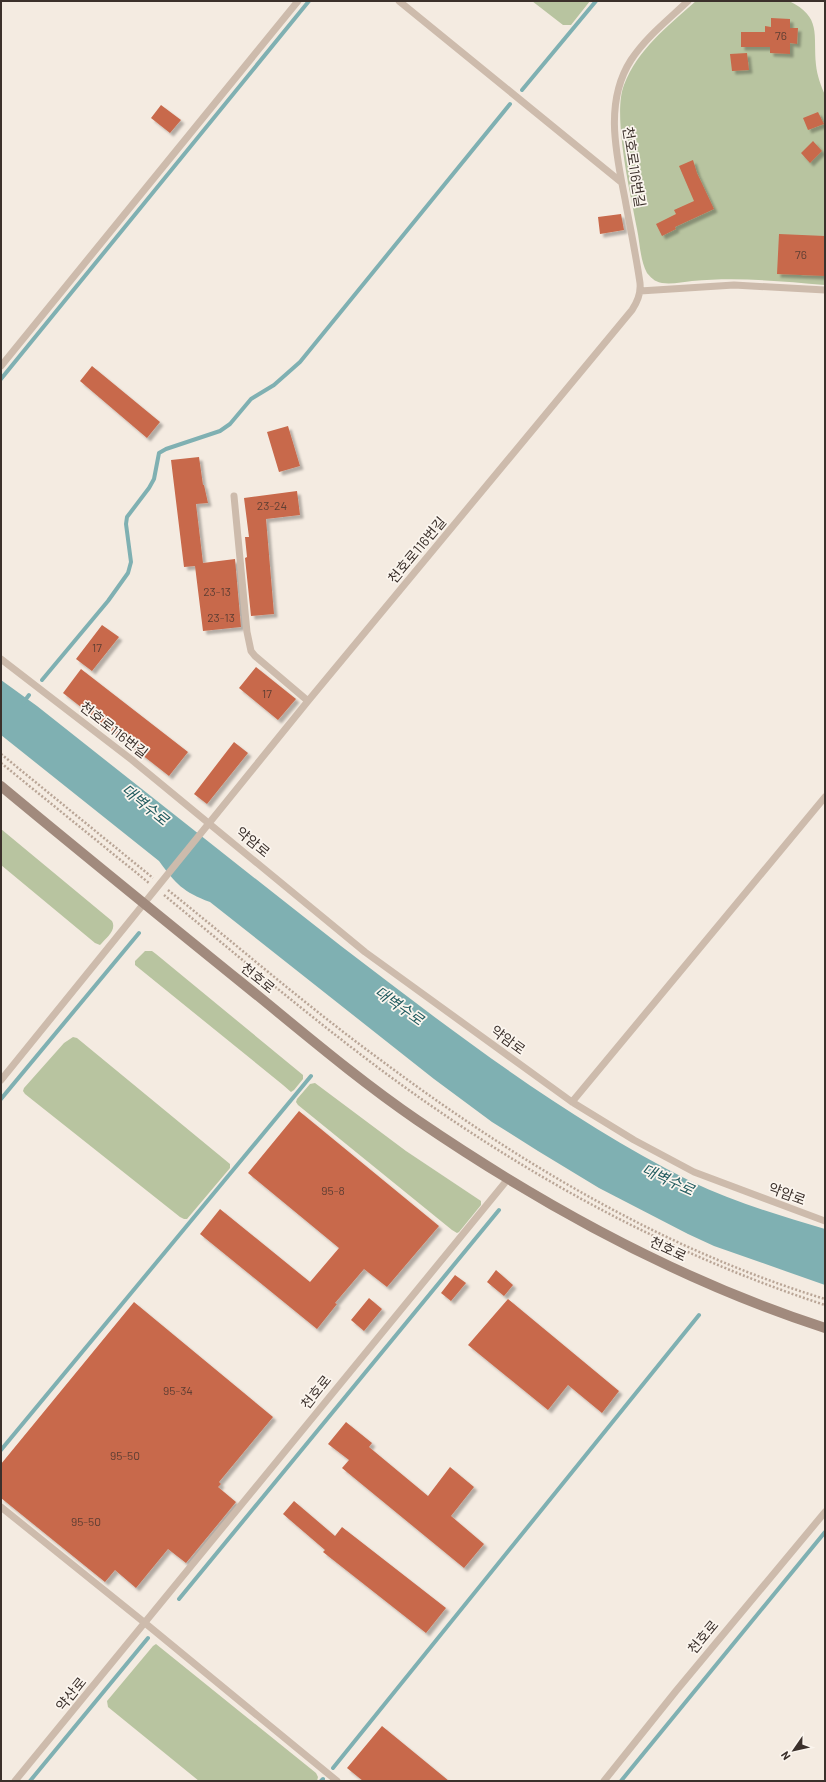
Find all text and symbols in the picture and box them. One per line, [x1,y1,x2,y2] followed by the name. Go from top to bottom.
[775,28,787,42] house number: 76
[620,125,649,208] street label: 천호로116번길
[795,247,807,261] house number: 76
[257,498,287,512] house number: 23-24
[384,513,449,586] street label: 천호로116번길
[203,584,231,598] house number: 23-13
[207,610,235,624] house number: 23-13
[92,640,102,654] house number: 17
[262,686,272,700] house number: 17
[77,698,152,761] street label: 천호로116번길
[119,780,174,829] water label: 대벽수로
[233,823,274,860] street label: 약암로
[238,959,279,996] street label: 천호로
[372,982,428,1029] water label: 대벽수로
[488,1021,529,1058] street label: 약암로
[640,1160,698,1199] water label: 대벽수로
[766,1179,808,1208] street label: 약암로
[321,1183,345,1197] house number: 95-8
[647,1233,689,1264] street label: 천호로
[297,1371,334,1412] street label: 천호로
[163,1383,193,1397] house number: 95-34
[110,1448,140,1462] house number: 95-50
[71,1514,101,1528] house number: 95-50
[684,1616,722,1657] street label: 천호로
[52,1673,89,1714] street label: 약산로
[774,1730,814,1770] north arrow
[778,1749,793,1763] text: N

